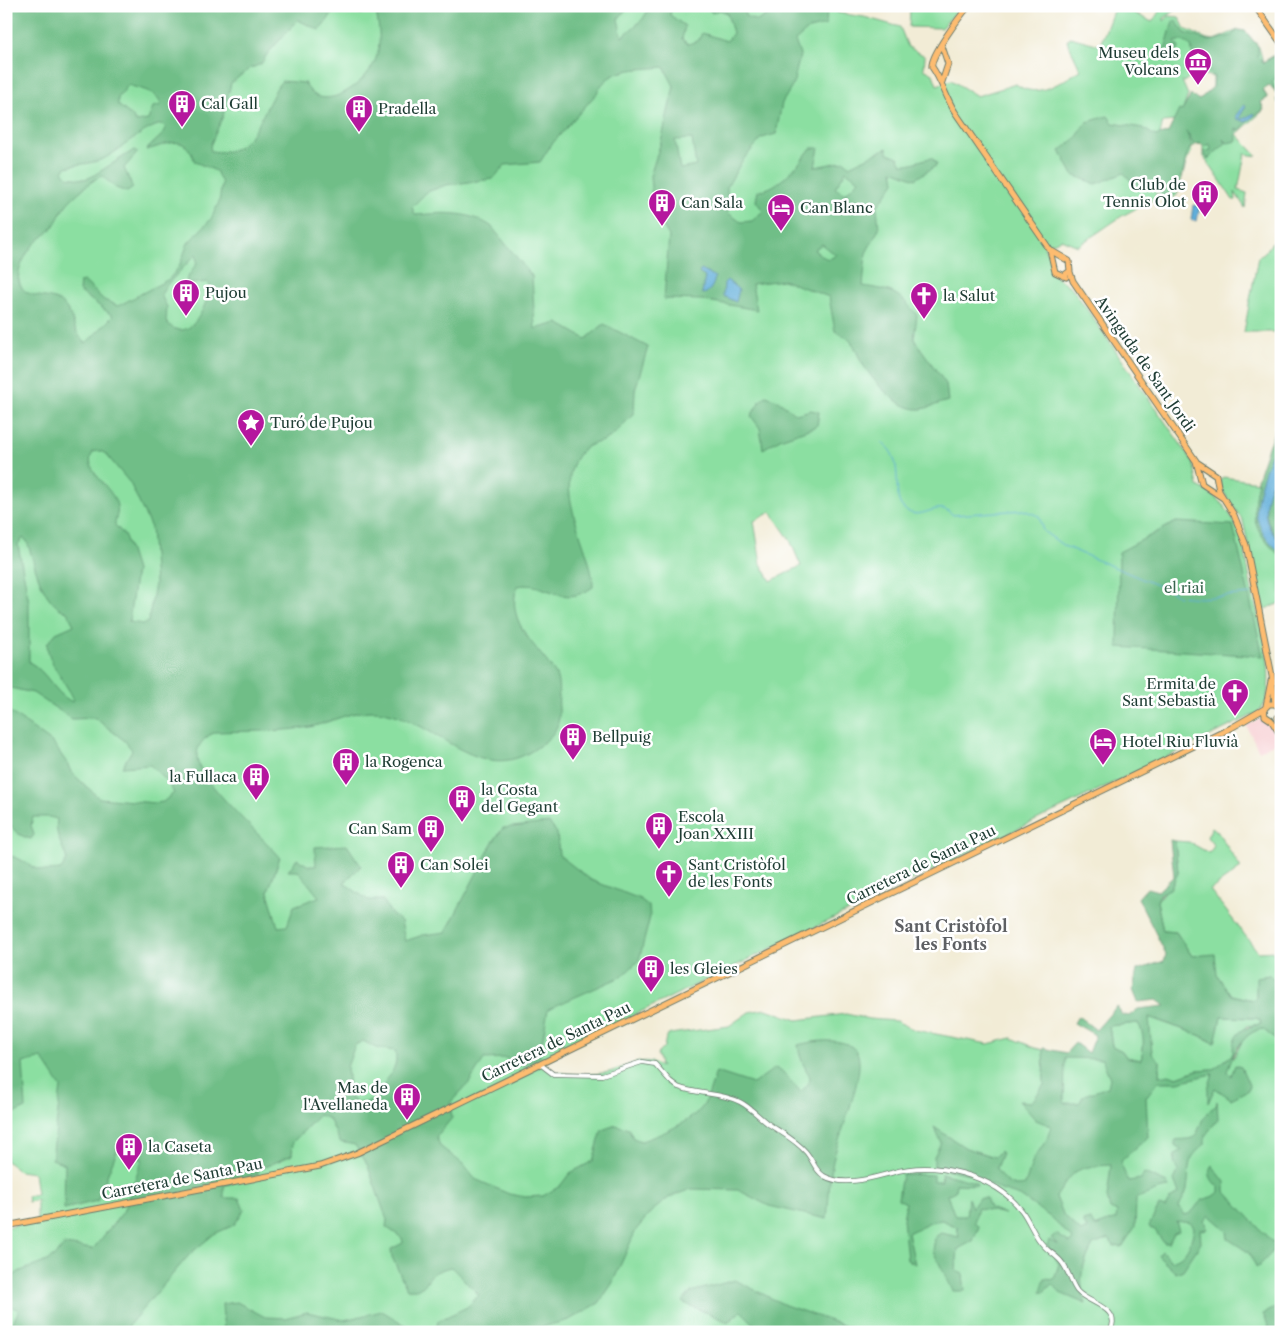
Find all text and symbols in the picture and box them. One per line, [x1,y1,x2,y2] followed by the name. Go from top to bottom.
[1098,43,1179,79] place label: Museu dels Volcans
[1183,47,1213,86] museum icon: Museu dels Volcans
[167,89,197,128] building icon: Cal Gall
[201,94,258,113] place label: Cal Gall
[344,94,374,133] building icon: Pradella
[378,99,437,118] place label: Pradella
[1103,175,1187,211] place label: Club de Tennis Olot
[1190,179,1220,218] building icon: Club de Tennis Olot
[647,188,677,227] building icon: Can Sala
[681,193,743,212] place label: Can Sala
[766,193,796,232] hotel icon: Can Blanc
[800,198,873,217] place label: Can Blanc
[171,278,201,317] building icon: Pujou
[909,281,939,320] church icon: la Salut
[205,283,247,302] place label: Pujou
[943,286,996,305] place label: la Salut
[1091,291,1200,436] street label: Avinguda de Sant Jordi
[236,408,266,447] place icon: Turó de Pujou
[270,413,373,432] place label: Turó de Pujou
[1164,578,1205,597] park label: el riai
[1122,674,1216,710] place label: Ermita de Sant Sebastià
[1220,678,1250,717] church icon: Ermita de Sant Sebastià
[558,722,588,761] building icon: Bellpuig
[592,727,651,746] place label: Bellpuig
[1088,727,1118,766] hotel icon: Hotel Riu Fluvià
[1122,732,1239,751] place label: Hotel Riu Fluvià
[331,747,361,786] building icon: la Rogenca
[365,752,443,771] place label: la Rogenca
[241,762,271,801] building icon: la Fullaca
[169,767,237,786] place label: la Fullaca
[481,780,559,816] place label: la Costa del Gegant
[447,784,477,823] building icon: la Costa del Gegant
[676,807,754,843] place label: Escola Joan XXIII
[644,811,674,850] building icon: Escola Joan XXIII
[416,814,446,853] building icon: Can Sam
[348,819,412,838] place label: Can Sam
[843,820,998,909] street label: Carretera de Santa Pau
[386,850,416,889] building icon: Can Solei
[420,855,489,874] place label: Can Solei
[688,855,786,891] place label: Sant Cristòfol de les Fonts
[654,859,684,898] church icon: Sant Cristòfol de les Fonts
[894,916,1008,954] district label: Sant Cristòfol les Fonts
[636,954,666,993] building icon: les Gleies
[670,959,738,978] place label: les Gleies
[478,997,633,1086] street label: Carretera de Santa Pau
[303,1078,388,1114] place label: Mas de l'Avellaneda
[392,1082,422,1121] building icon: Mas de l'Avellaneda
[114,1132,144,1171] building icon: la Caseta
[148,1137,212,1156] place label: la Caseta
[100,1154,264,1203] street label: Carretera de Santa Pau

